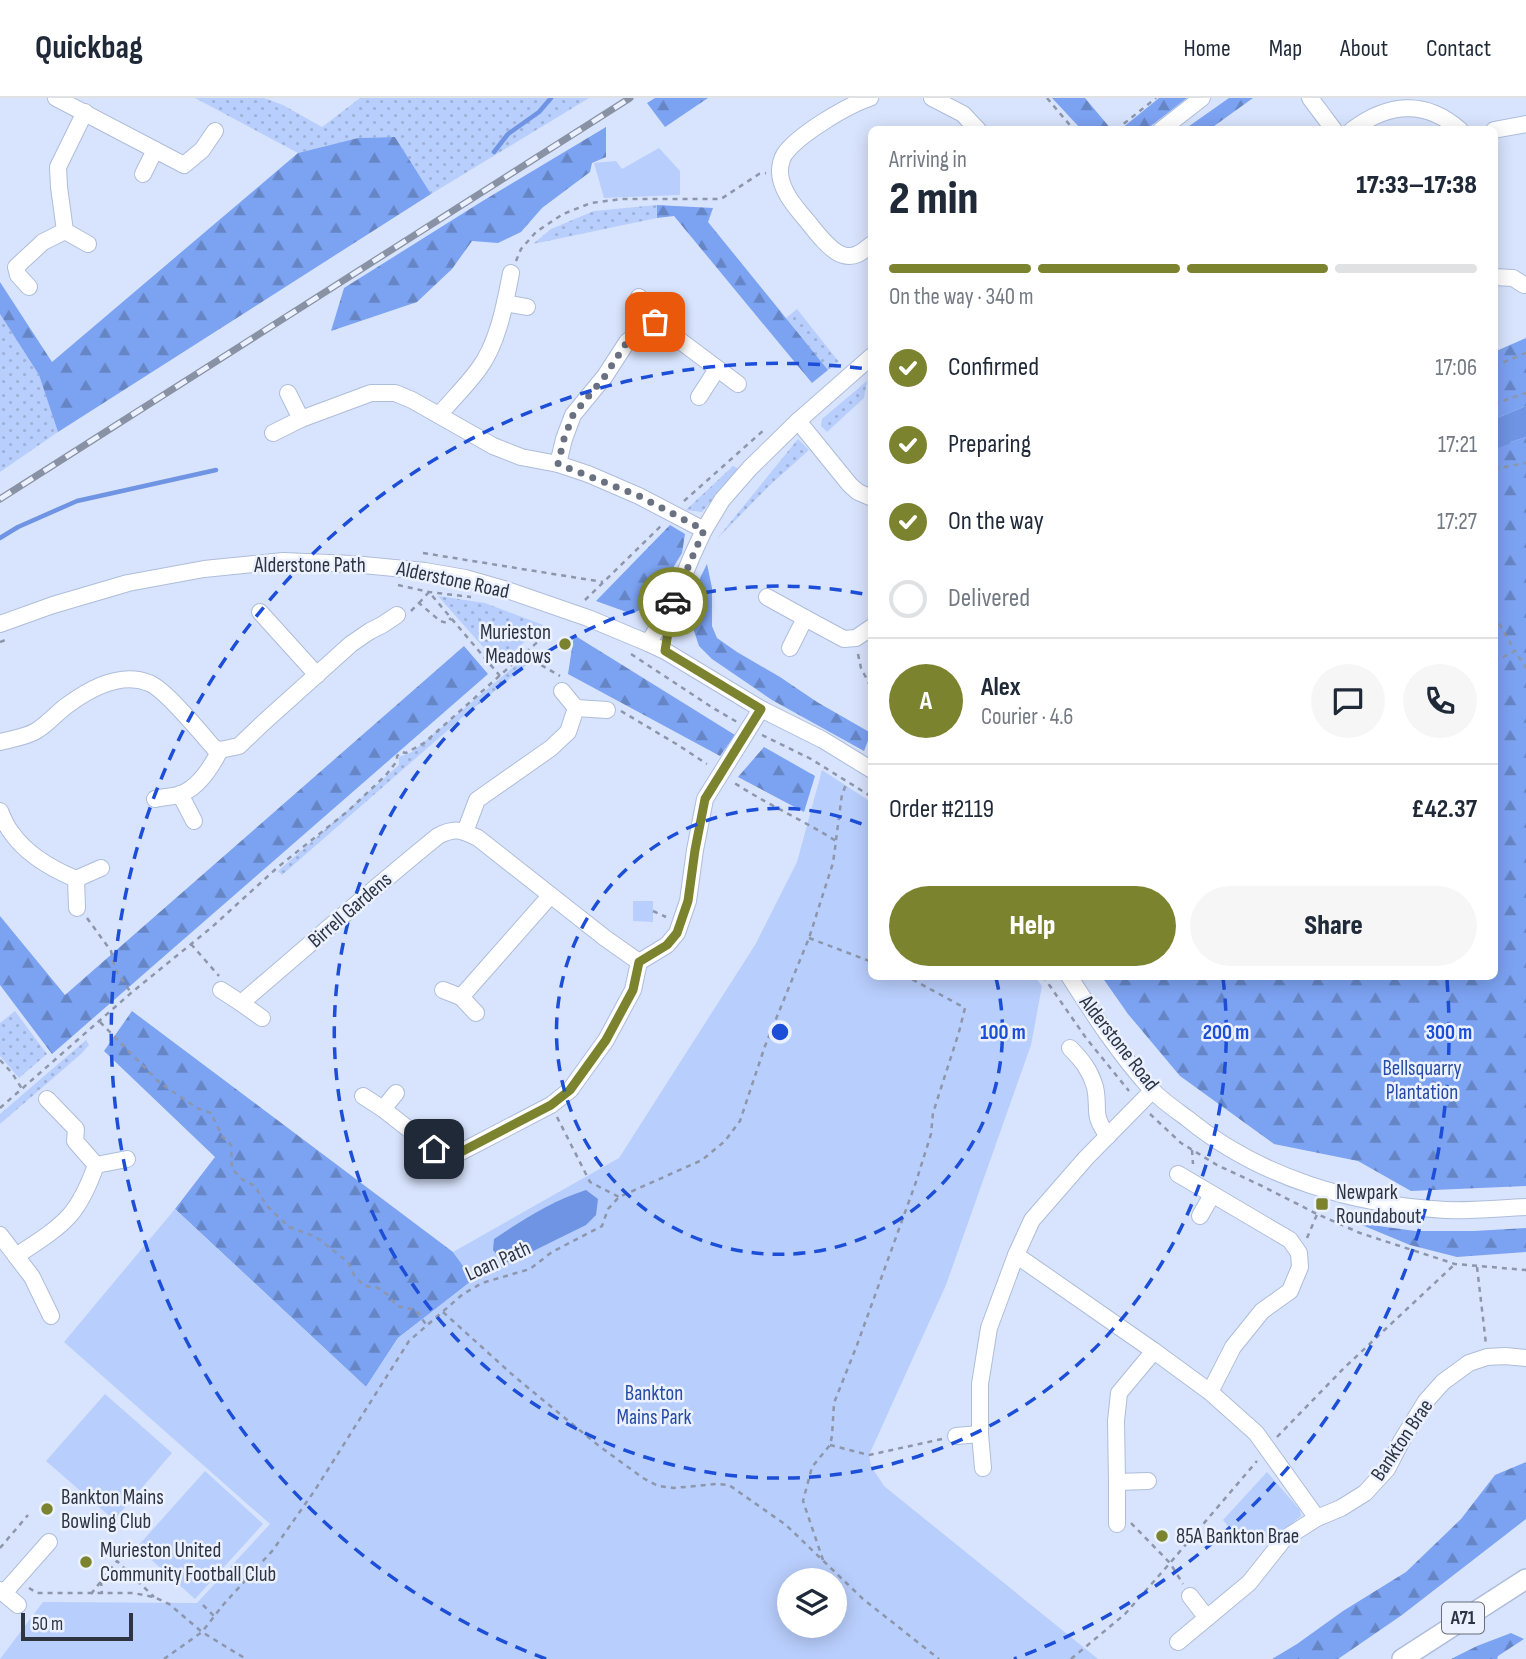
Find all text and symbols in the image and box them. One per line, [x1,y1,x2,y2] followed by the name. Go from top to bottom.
[35,28,143,68] text: Quickbag
[1183,34,1231,63] text: Home
[1269,34,1302,63] text: Map
[1340,34,1388,63] text: About
[1426,34,1491,63] text: Contact
[889,146,967,174] text: Arriving in
[1356,170,1477,201] text: 17:33–17:38
[889,172,978,227] text: 2 min
[889,283,1034,311] text: On the way · 340 m
[625,292,685,352] pin
[636,303,674,341] icon: bag
[889,349,927,387] icon: check
[948,352,1039,383] text: Confirmed
[1435,354,1477,382] text: 17:06
[889,426,927,464] icon: check
[948,429,1031,460] text: Preparing
[1438,431,1477,459] text: 17:21
[889,503,927,541] icon: check
[948,506,1044,537] text: On the way
[1437,508,1477,536] text: 17:27
[253,553,366,578] street label: Alderstone Path
[394,556,512,604] street label: Alderstone Road
[638,567,708,637] courier
[654,583,692,621] icon: car
[948,583,1030,614] text: Delivered
[480,620,551,669] place label: Murieston Meadows
[557,636,573,652] marker: Murieston Meadows
[1311,664,1385,738] button: chat
[1403,664,1477,738] button: phone
[981,672,1021,703] text: Alex
[920,686,932,717] text: A
[981,703,1073,731] text: Courier · 4.6
[889,794,994,825] text: Order #2119
[1411,794,1477,825] text: £42.37
[303,867,397,953] street label: Birrell Gardens
[889,886,1176,966] button: Help
[1190,886,1477,966] button: Share
[1073,989,1164,1096] street label: Alderstone Road
[768,1020,792,1044] centre of rings
[980,1020,1026,1045] text: 100 m
[1203,1020,1249,1045] text: 200 m
[1426,1020,1472,1045] text: 300 m
[1382,1056,1462,1105] park label: Bellsquarry Plantation
[404,1119,464,1179] pin
[415,1130,453,1168] icon: home
[1336,1180,1421,1229] place label: Newpark Roundabout
[1314,1196,1330,1212] marker: Newpark Roundabout
[462,1236,534,1286] street label: Loan Path
[616,1381,692,1430] park label: Bankton Mains Park
[1366,1394,1438,1486] street label: Bankton Brae
[61,1485,164,1534] place label: Bankton Mains Bowling Club
[39,1501,55,1517] marker: Bankton Mains Bowling Club
[1176,1524,1299,1549] place label: 85A Bankton Brae
[1154,1528,1170,1544] marker: 85A Bankton Brae
[100,1538,276,1587] place label: Murieston United Community Football Club
[78,1554,94,1570] marker: Murieston United Community Football Club
[777,1568,847,1638] map controls
[777,1568,847,1638] button: layers
[1442,1602,1484,1634] road number: A71
[21,1610,133,1642] scale bar
[32,1613,63,1636] text: 50 m

